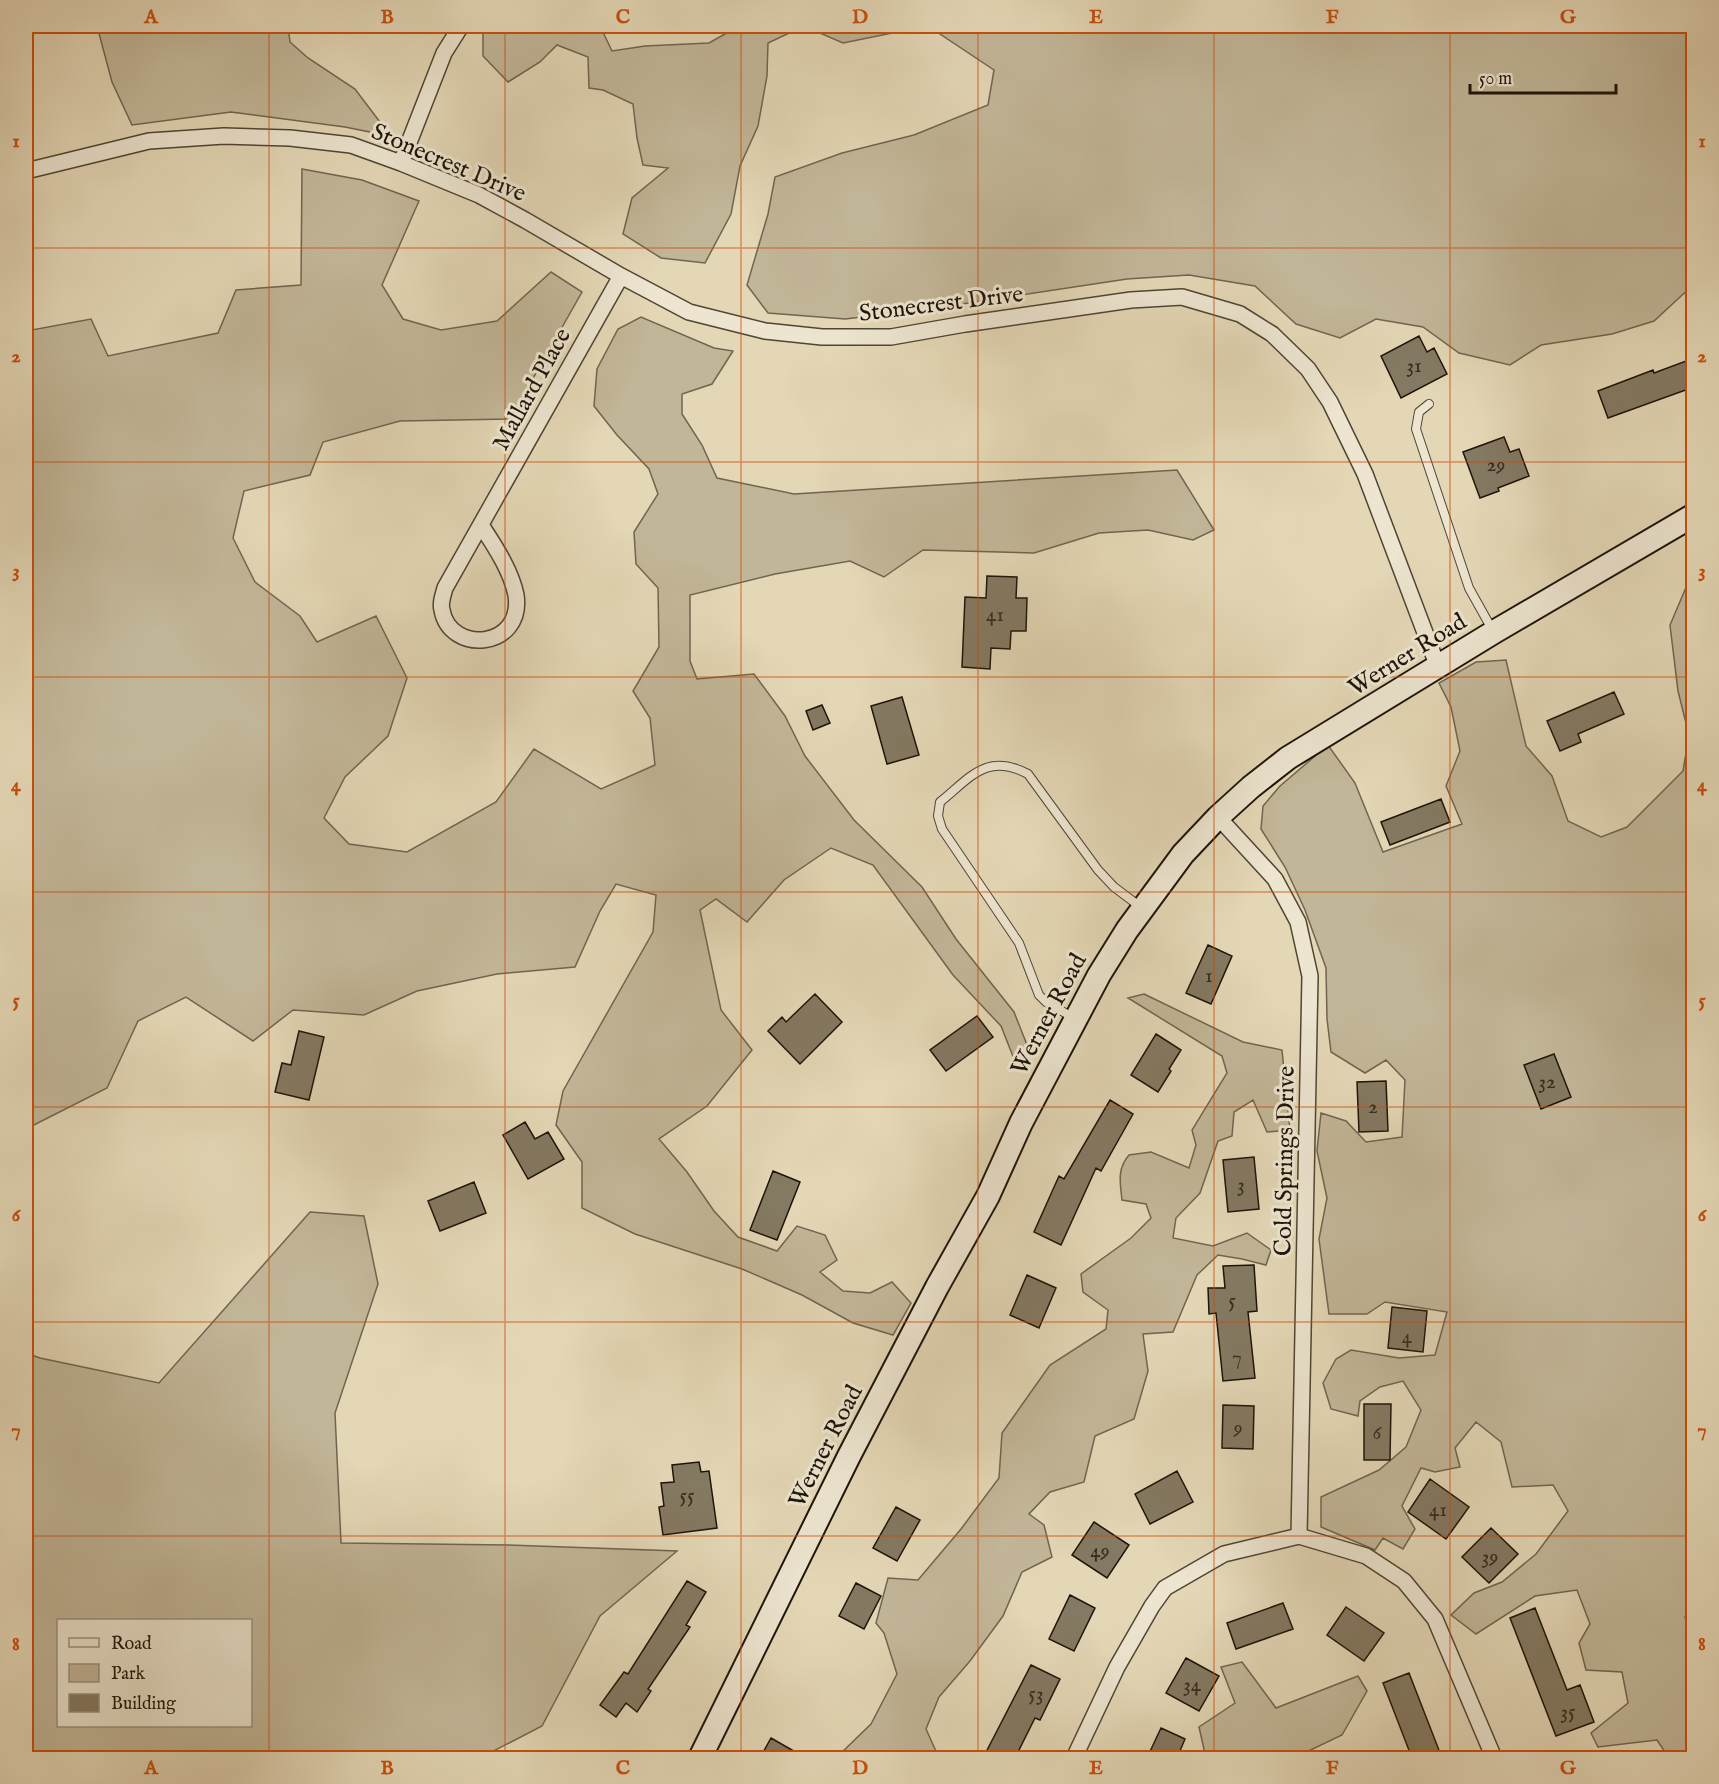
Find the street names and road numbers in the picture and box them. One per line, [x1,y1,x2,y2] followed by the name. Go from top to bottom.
[366,117,530,210] street label: Stonecrest Drive
[857,279,1025,330] street label: Stonecrest Drive
[486,323,579,456] street label: Mallard Place
[1343,607,1473,704] street label: Werner Road
[1004,948,1094,1081] street label: Werner Road
[1268,1066,1303,1256] street label: Cold Springs Drive
[782,1380,871,1513] street label: Werner Road

